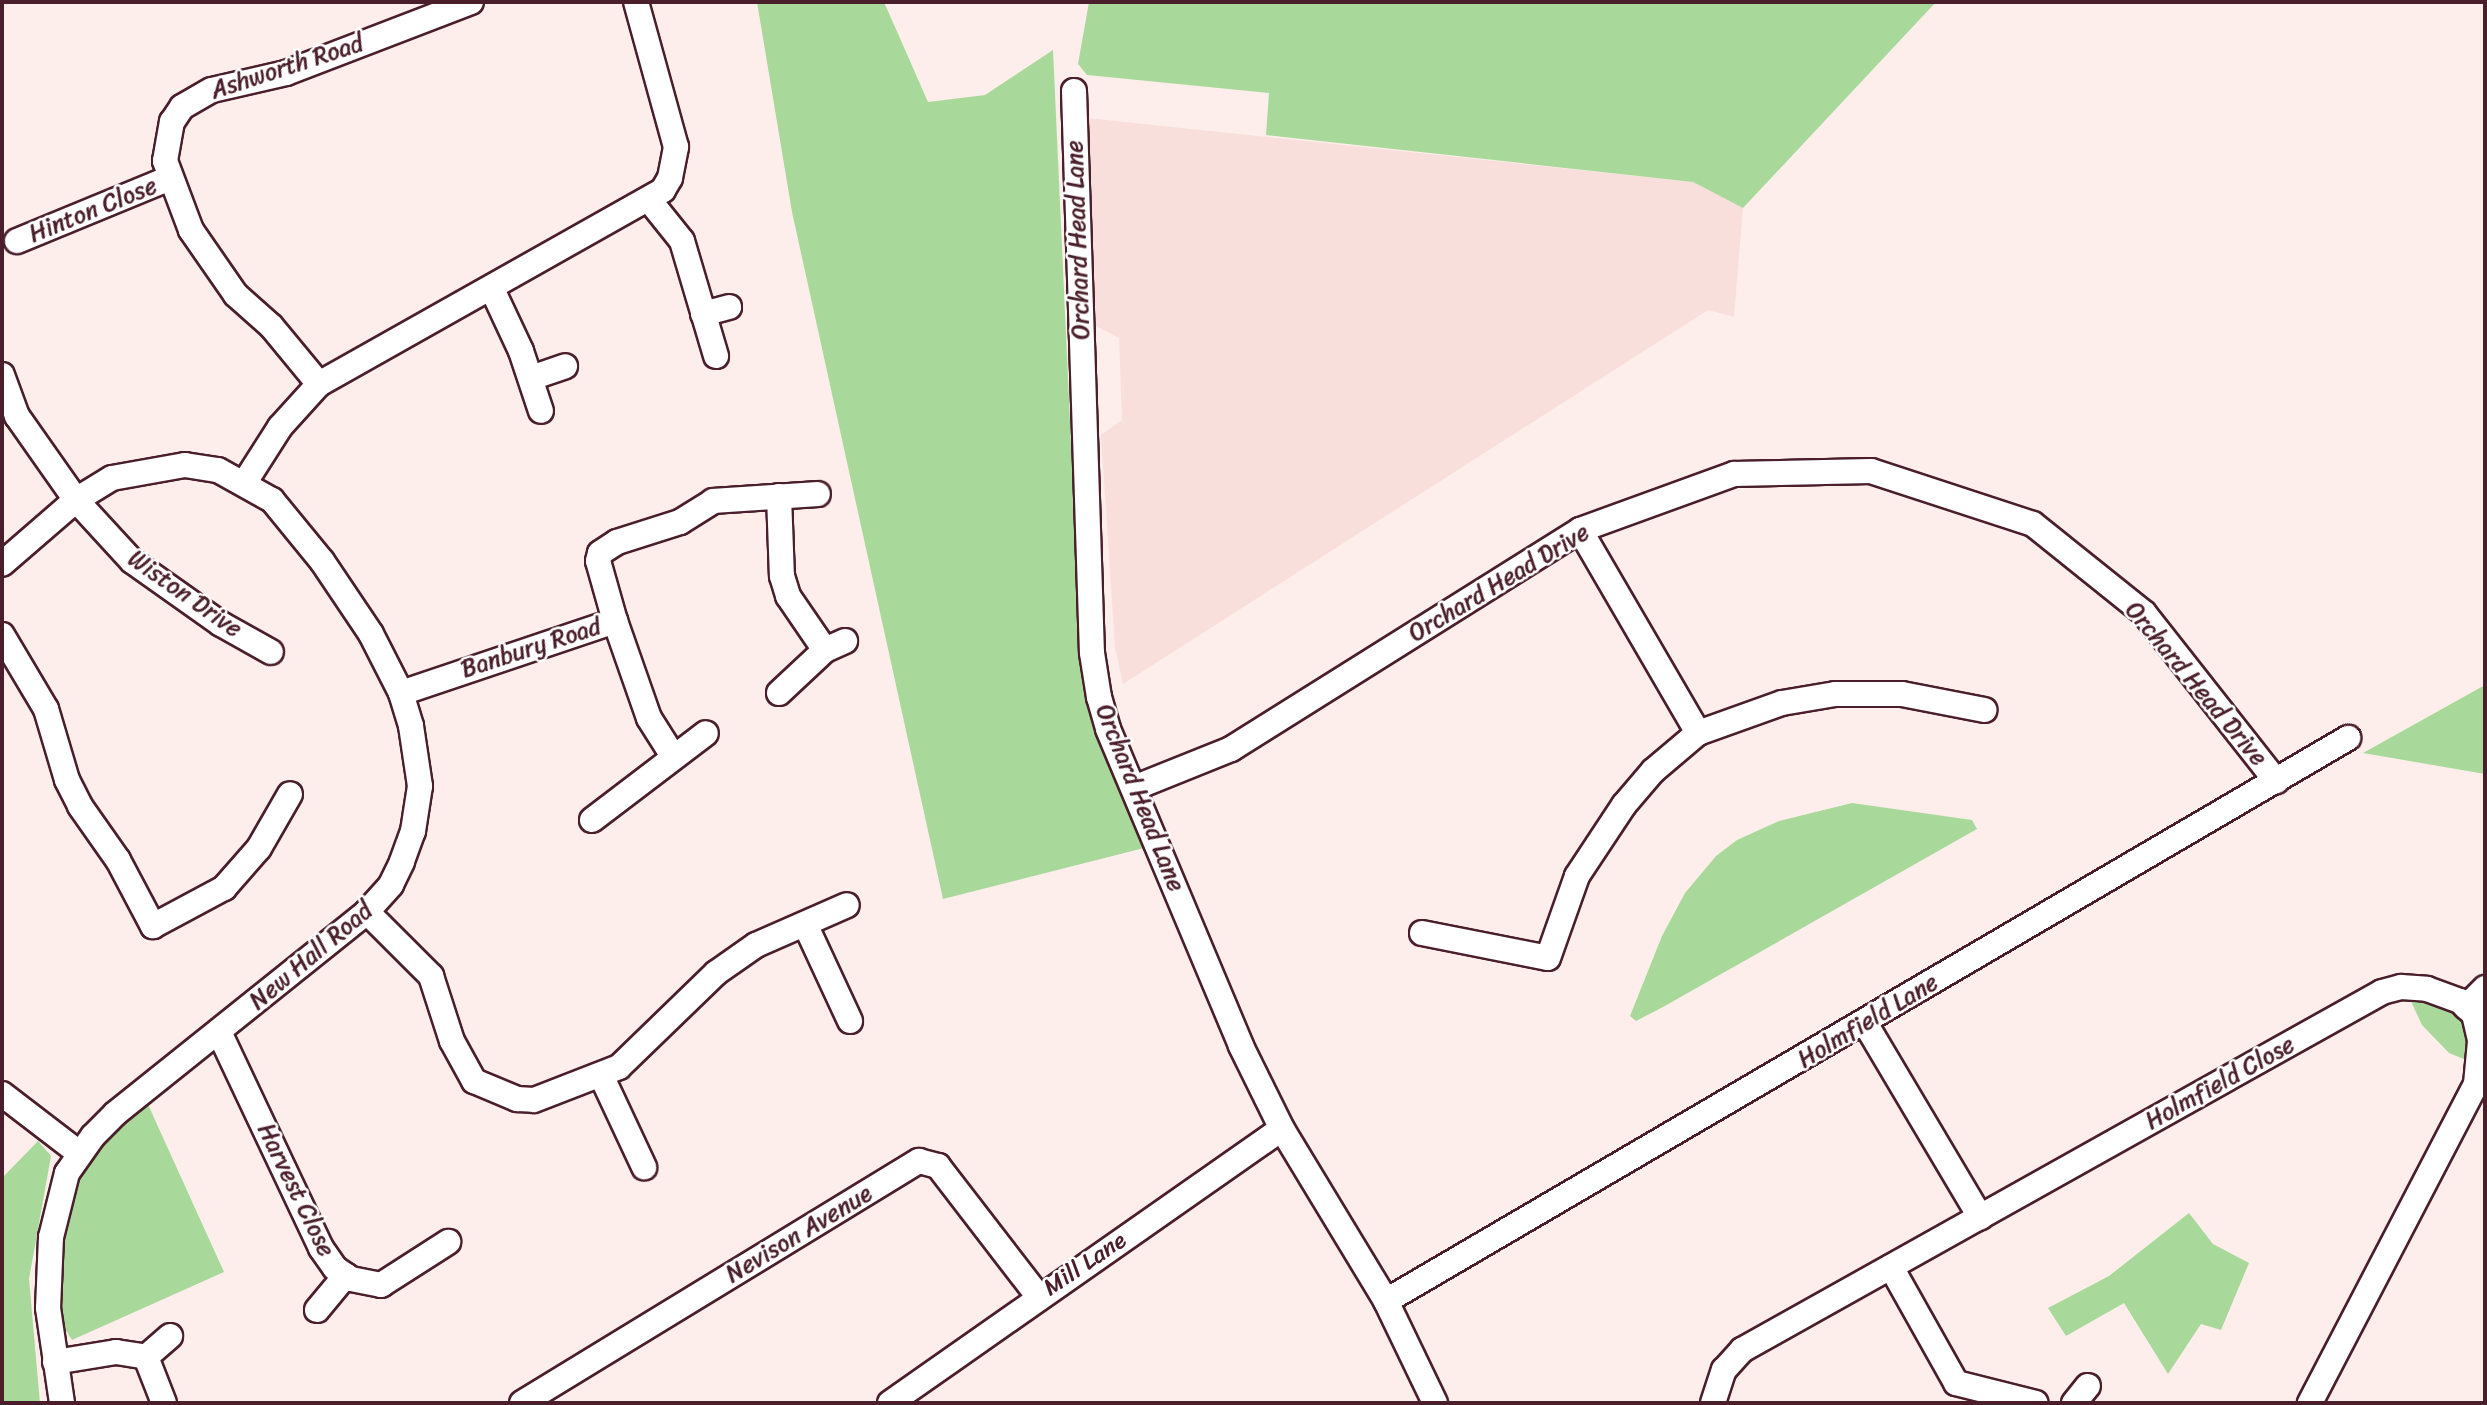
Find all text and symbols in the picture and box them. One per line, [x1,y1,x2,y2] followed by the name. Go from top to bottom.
[207,29,367,105] street label: Ashworth Road
[1060,140,1096,340] street label: Orchard Head Lane
[25,171,161,249] street label: Hinton Close
[1404,518,1594,648] street label: Orchard Head Drive
[122,544,248,644] street label: Wiston Drive
[2119,596,2273,772] street label: Orchard Head Drive
[457,612,605,684] street label: Banbury Road
[1089,700,1191,896] street label: Orchard Head Lane
[243,896,379,1016] street label: New Hall Road
[1793,968,1943,1074] street label: Holmfield Lane
[2140,1030,2300,1136] street label: Holmfield Close
[251,1118,341,1262] street label: Harvest Close
[721,1179,877,1289] street label: Nevison Avenue
[1038,1226,1132,1302] street label: Mill Lane

